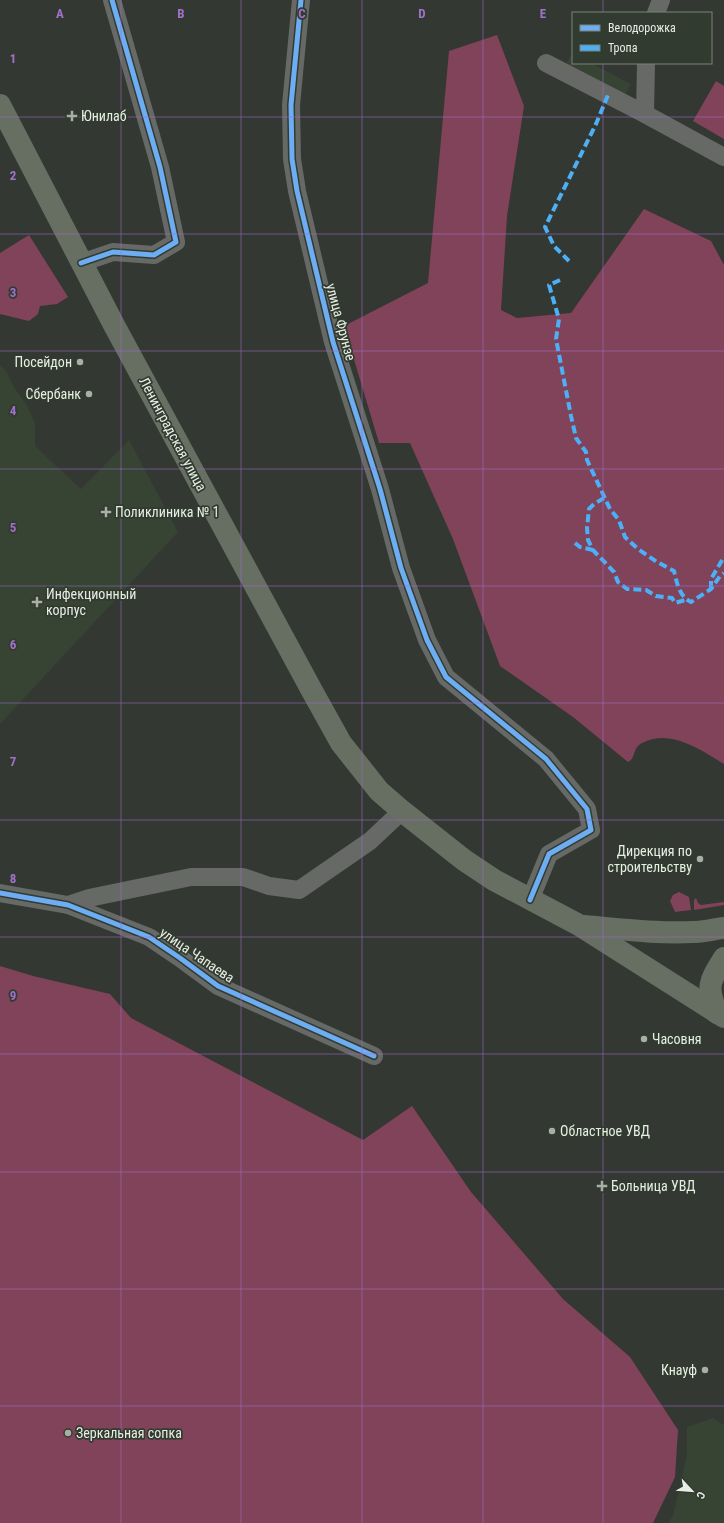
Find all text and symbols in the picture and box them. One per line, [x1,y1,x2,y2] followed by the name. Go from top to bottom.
[56,6,64,21] text: A
[177,6,185,21] text: B
[298,6,306,21] text: C
[418,6,426,21] text: D
[540,6,547,21] text: E
[572,12,712,64] legend
[608,21,676,35] text: Велодорожка
[608,41,638,55] text: Тропа
[10,51,16,66] text: 1
[81,108,127,124] place label: Юнилаб
[66,110,78,122] marker: Юнилаб
[10,168,17,183] text: 2
[323,282,359,363] street label: улица Фрунзе
[10,285,16,300] text: 3
[14,354,72,370] place label: Посейдон
[75,357,85,367] marker: Посейдон
[136,374,210,494] street label: Ленинградская улица
[25,386,81,402] place label: Сбербанк
[84,389,94,399] marker: Сбербанк
[10,403,17,418] text: 4
[115,504,219,520] place label: Поликлиника № 1
[100,506,112,518] marker: Поликлиника № 1
[10,520,17,535] text: 5
[46,586,136,618] place label: Инфекционный корпус
[31,596,43,608] marker: Инфекционный корпус
[10,637,17,652] text: 6
[10,754,17,769] text: 7
[607,843,692,875] place label: Дирекция по строительству
[695,854,705,864] marker: Дирекция по строительству
[10,871,16,886] text: 8
[157,924,237,986] street label: улица Чапаева
[10,988,16,1003] text: 9
[652,1031,702,1047] place label: Часовня
[639,1034,649,1044] marker: Часовня
[560,1123,650,1139] place label: Областное УВД
[547,1126,557,1136] marker: Областное УВД
[611,1178,696,1194] place label: Больница УВД
[596,1180,608,1192] marker: Больница УВД
[661,1362,697,1378] place label: Кнауф
[700,1365,710,1375] marker: Кнауф
[76,1425,182,1441] place label: Зеркальная сопка
[63,1428,73,1438] marker: Зеркальная сопка
[672,1471,712,1511] north arrow
[693,1489,708,1501] text: С

